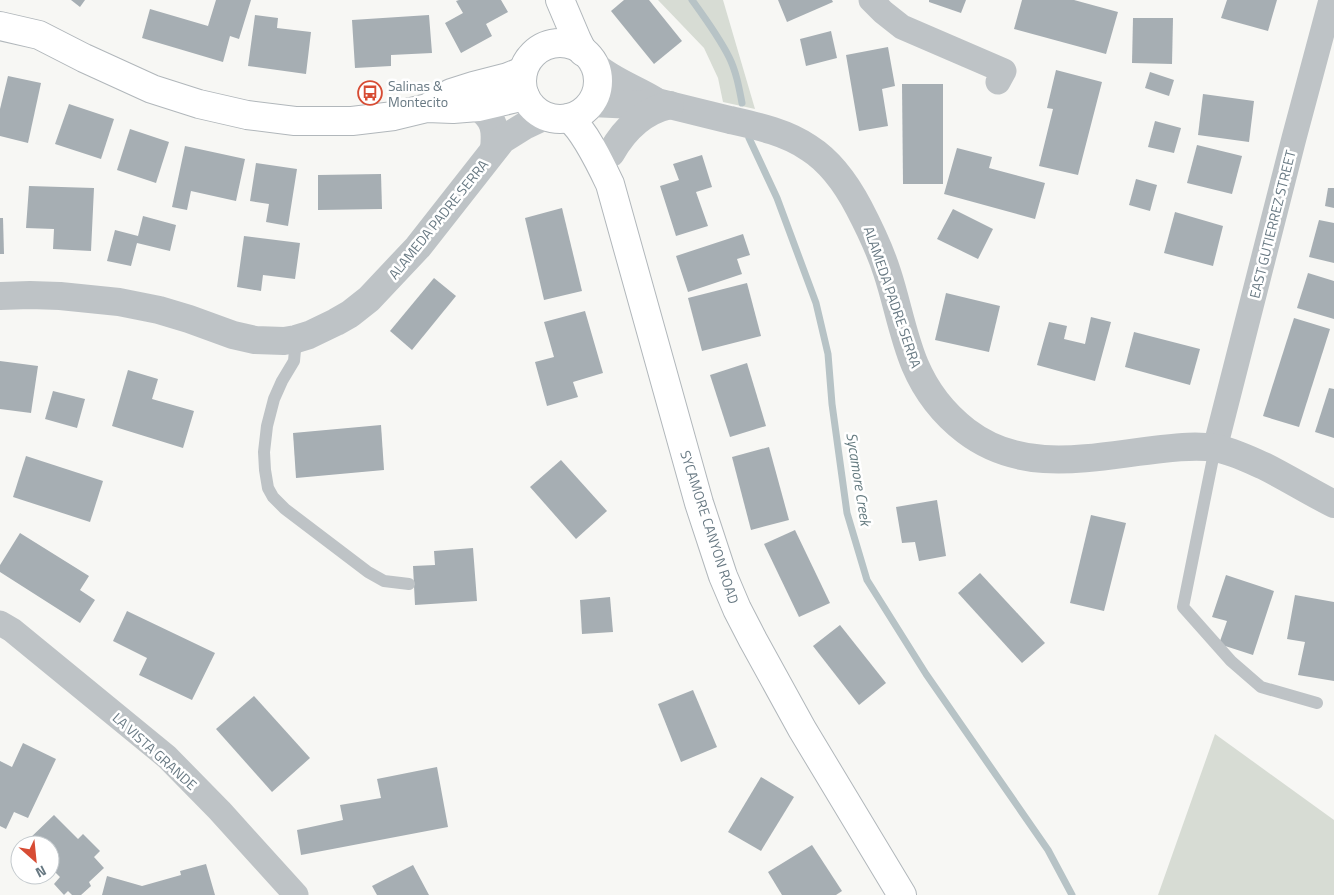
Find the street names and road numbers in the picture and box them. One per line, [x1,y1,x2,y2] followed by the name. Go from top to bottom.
[1243,147,1301,300] street label: EAST GUTIERREZ STREET
[383,154,493,283] street label: ALAMEDA PADRE SERRA
[859,223,927,371] street label: ALAMEDA PADRE SERRA
[675,448,745,606] street label: SYCAMORE CANYON ROAD
[108,707,202,795] street label: LA VISTA GRANDE

